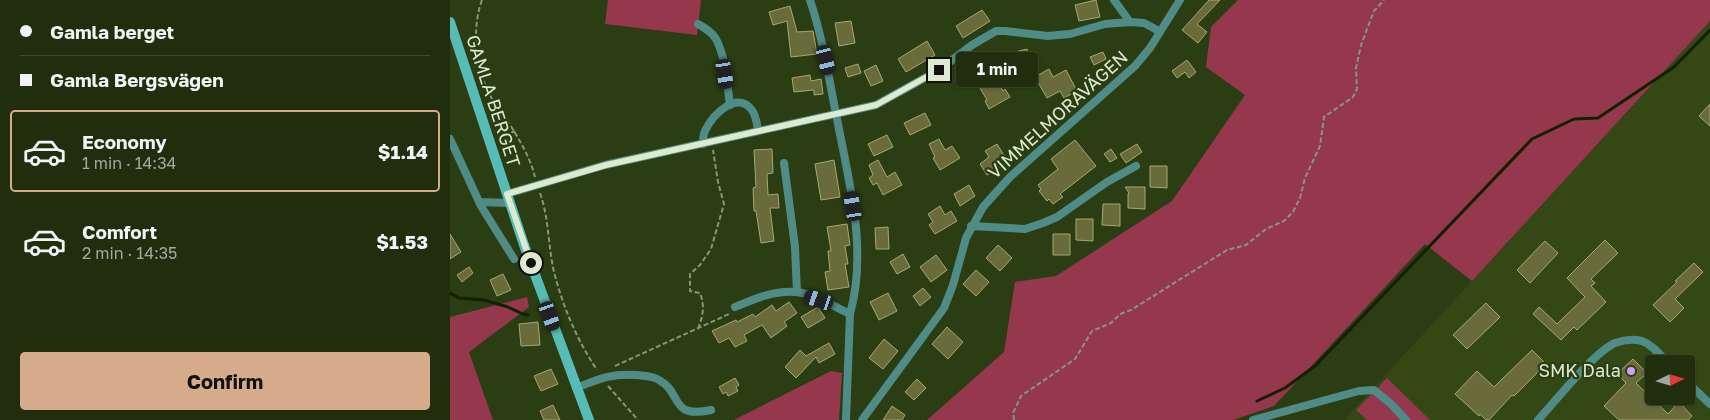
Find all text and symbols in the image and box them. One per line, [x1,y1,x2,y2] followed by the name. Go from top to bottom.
[50,20,174,43] text: Gamla berget
[462,32,526,169] street label: GAMLA BERGET
[815,44,836,76] car
[983,46,1132,183] street label: VIMMELMORAVÄGEN
[956,52,1039,88] callout: 1 min
[715,58,734,90] car
[928,59,950,81] route end
[977,59,1017,79] text: 1 min
[50,68,224,91] text: Gamla Bergsvägen
[22,129,67,174] icon: car
[82,130,167,153] text: Economy
[378,140,428,163] text: $1.14
[82,153,176,173] text: 1 min · 14:34
[843,190,862,222] car
[22,219,67,264] icon: car
[82,220,157,243] text: Comfort
[376,230,428,253] text: $1.53
[82,243,177,263] text: 2 min · 14:35
[520,252,542,274] route start
[802,288,835,312] car
[537,299,562,333] car
[20,352,430,410] button: Confirm
[1645,355,1695,405] north arrow
[1645,355,1695,405] map controls
[1538,359,1621,381] place label: SMK Dala
[1625,365,1637,377] marker: SMK Dala

